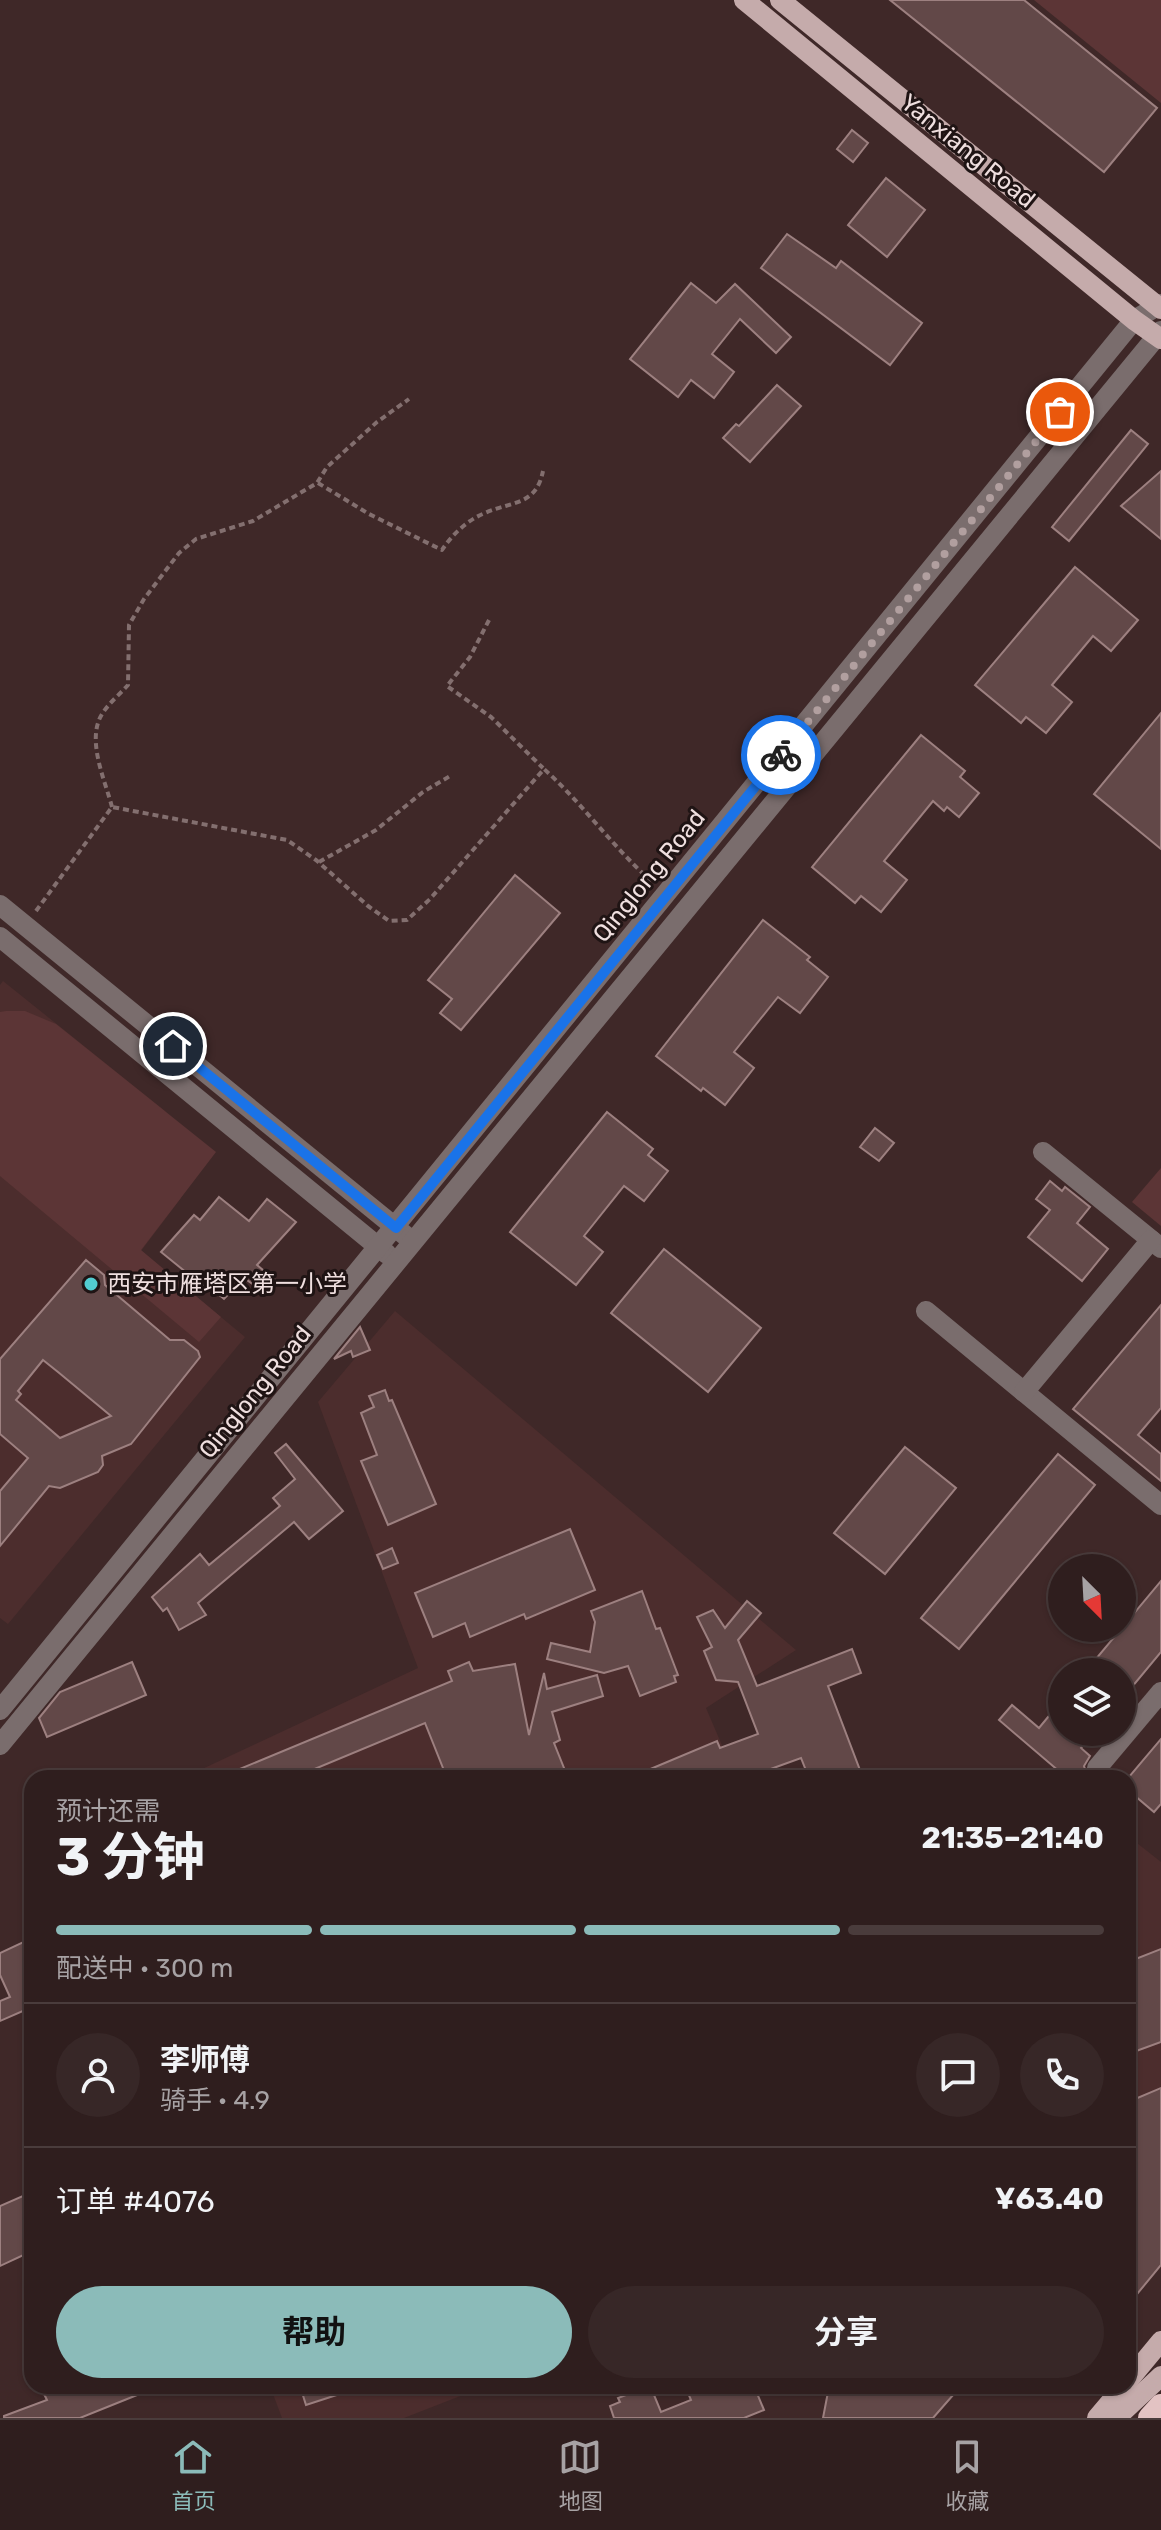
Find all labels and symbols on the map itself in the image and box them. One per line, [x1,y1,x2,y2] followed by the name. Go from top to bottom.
[895,88,1041,214] street label: Yanxiang Road
[1026,378,1094,446] pin
[741,715,821,795] courier
[587,804,711,948] street label: Qinglong Road
[139,1012,207,1080] pin
[107,1270,347,1298] place label: 西安市雁塔区第一小学
[82,1275,100,1293] marker: 西安市雁塔区第一小学
[193,1320,317,1464] street label: Qinglong Road
[1048,1554,1136,1642] north arrow

